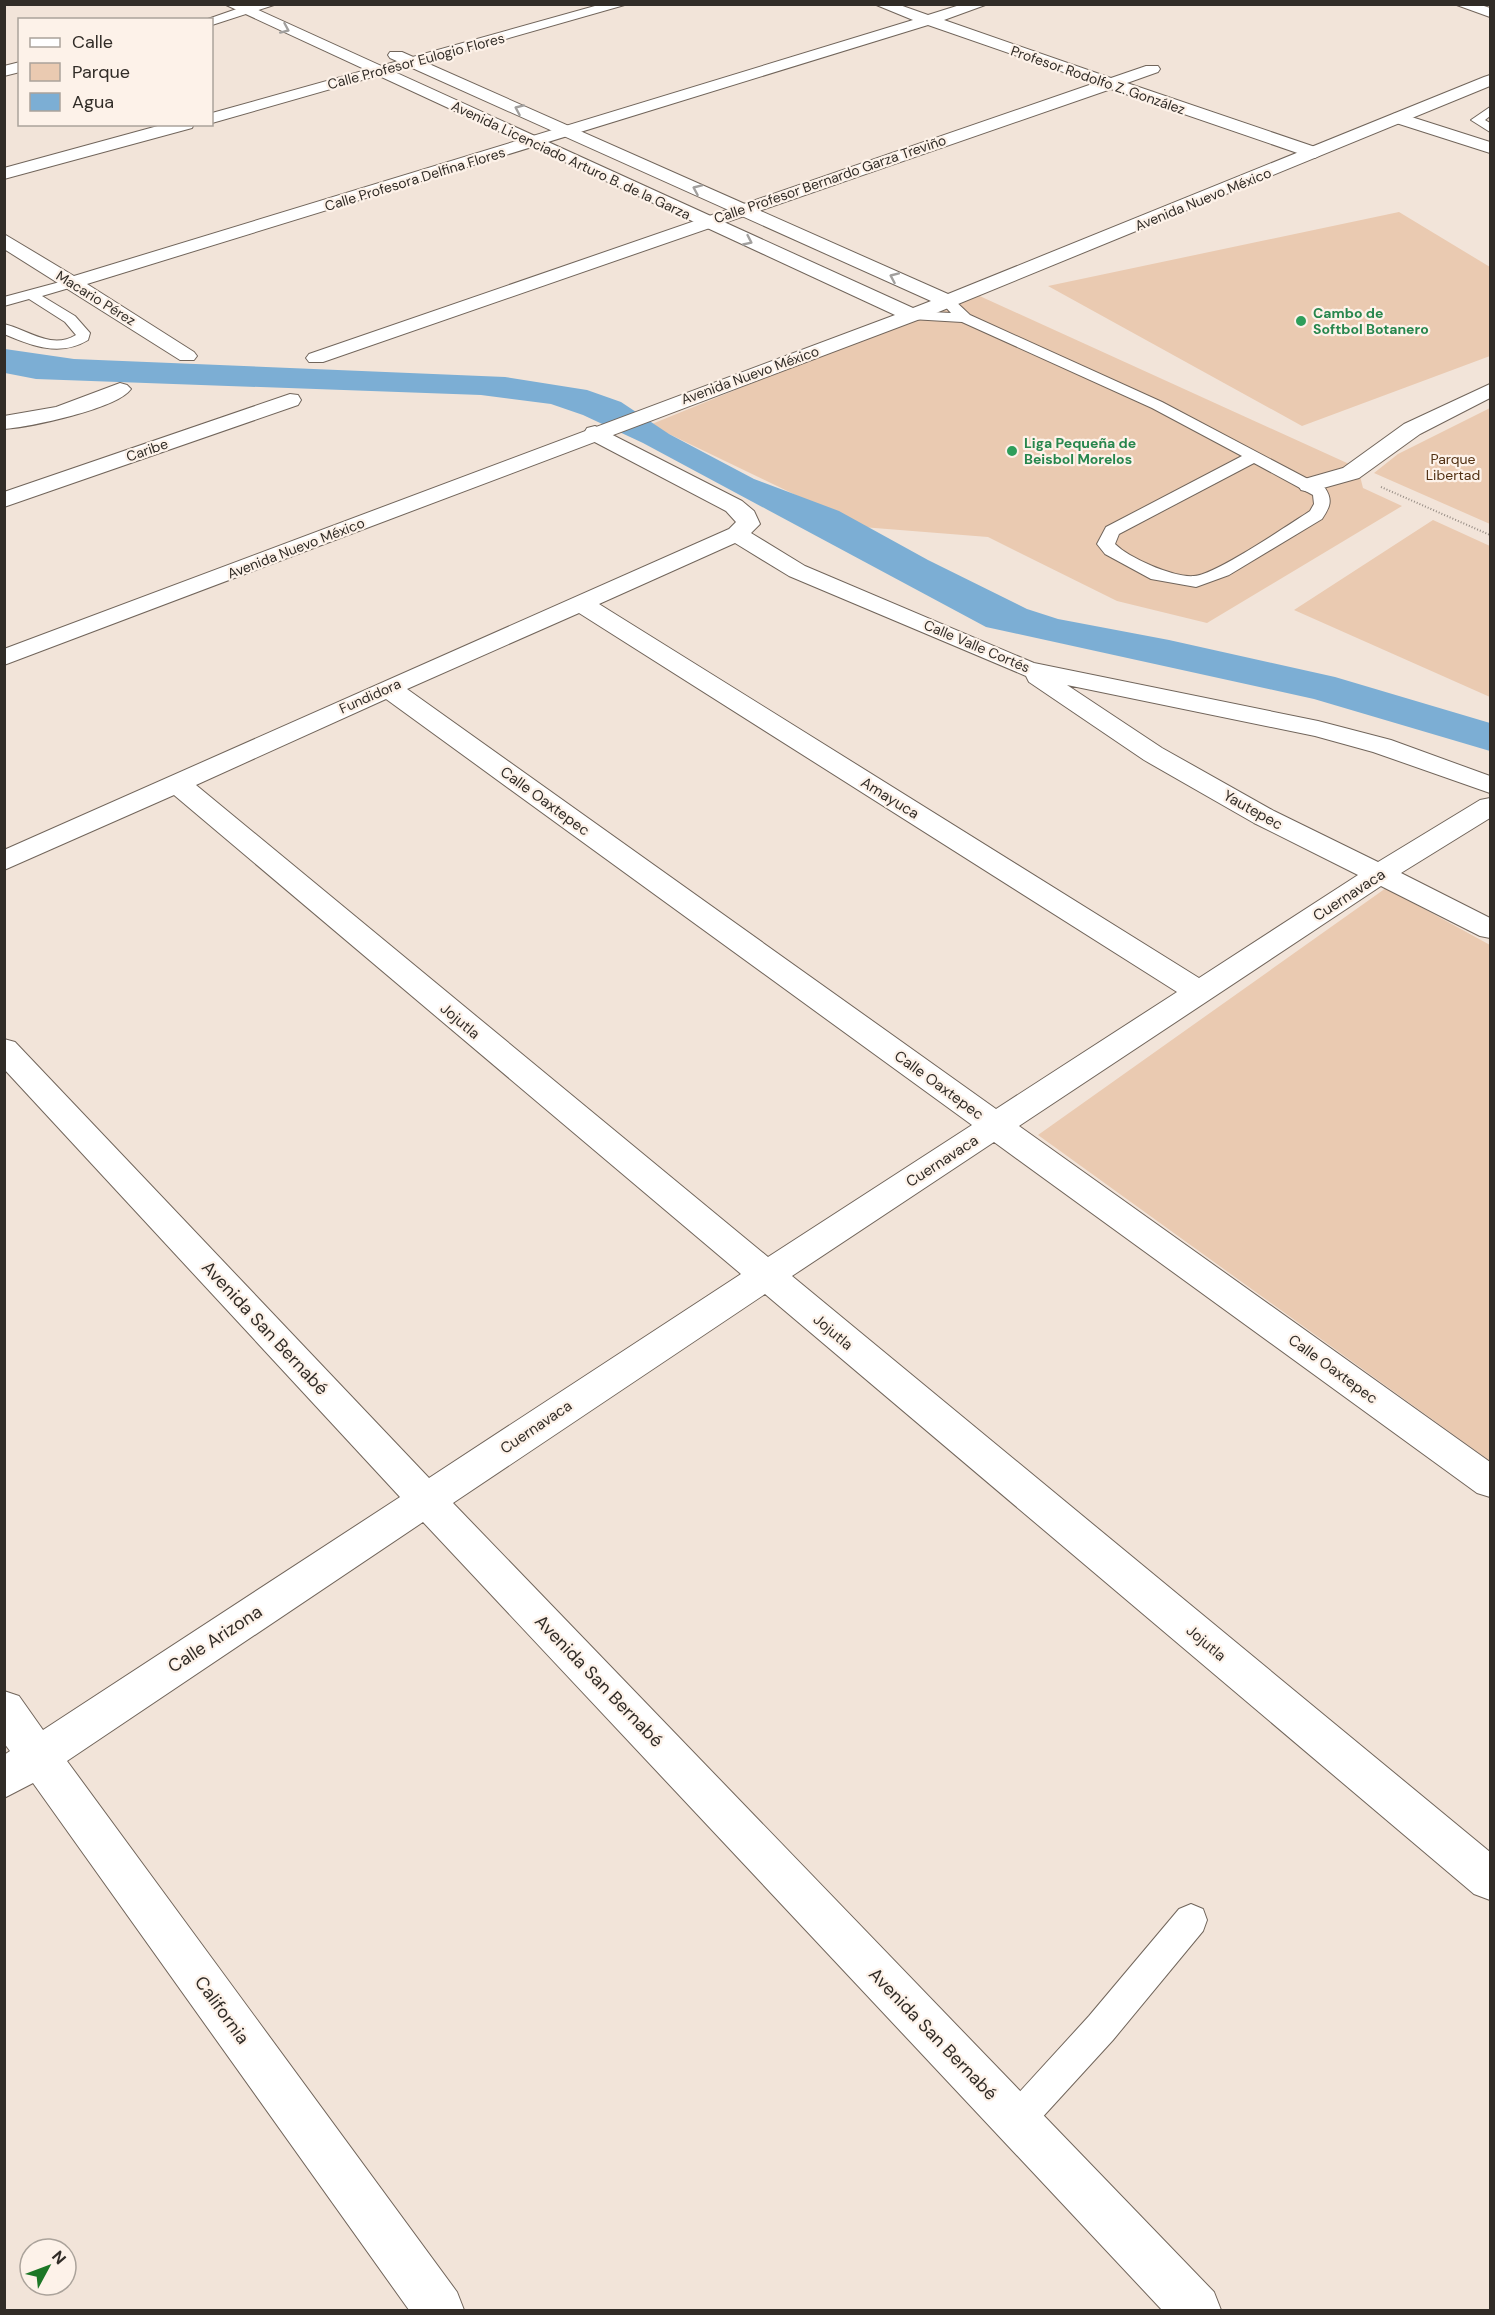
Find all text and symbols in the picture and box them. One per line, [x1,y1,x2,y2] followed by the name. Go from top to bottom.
[18,18,213,126] legend
[278,21,289,33] one-way arrow
[325,29,507,93] street label: Calle Profesor Eulogio Flores
[72,30,113,54] text: Calle
[1008,42,1188,118] street label: Profesor Rodolfo Z. González
[72,60,130,84] text: Parque
[72,90,114,114] text: Agua
[449,97,693,223] street label: Avenida Licenciado Arturo B. de la Garza
[515,104,526,116] one-way arrow
[712,131,948,227] street label: Calle Profesor Bernardo Garza Treviño
[322,143,508,215] street label: Calle Profesora Delfina Flores
[1132,163,1274,235] street label: Avenida Nuevo México
[692,184,703,196] one-way arrow
[742,234,753,246] one-way arrow
[53,266,139,330] street label: Macario Pérez
[890,272,901,284] one-way arrow
[1313,304,1429,338] place label: Cambo de Softbol Botanero
[1294,314,1308,328] marker: Cambo de Softbol Botanero
[679,342,821,408] street label: Avenida Nuevo México
[124,434,170,465] street label: Caribe
[1024,434,1136,468] place label: Liga Pequeña de Beisbol Morelos
[1005,444,1019,458] marker: Liga Pequeña de Beisbol Morelos
[1426,450,1480,484] park label: Parque Libertad
[225,514,367,582] street label: Avenida Nuevo México
[921,616,1033,676] street label: Calle Valle Cortés
[336,674,404,718] street label: Fundidora
[496,762,594,840] street label: Calle Oaxtepec
[857,772,923,824] street label: Amayuca
[1220,785,1286,835] street label: Yautepec
[1309,864,1389,926] street label: Cuernavaca
[436,999,484,1043] street label: Jojutla
[890,1046,988,1124] street label: Calle Oaxtepec
[902,1130,982,1192] street label: Cuernavaca
[196,1256,334,1400] street label: Avenida San Bernabé
[809,1310,857,1354] street label: Jojutla
[1284,1330,1382,1408] street label: Calle Oaxtepec
[496,1396,576,1458] street label: Cuernavaca
[163,1600,267,1678] street label: Calle Arizona
[529,1610,669,1752] street label: Avenida San Bernabé
[1182,1621,1230,1665] street label: Jojutla
[863,1963,1003,2105] street label: Avenida San Bernabé
[189,1971,255,2049] street label: California
[18,2237,78,2297] north arrow
[47,2246,71,2269] text: N

